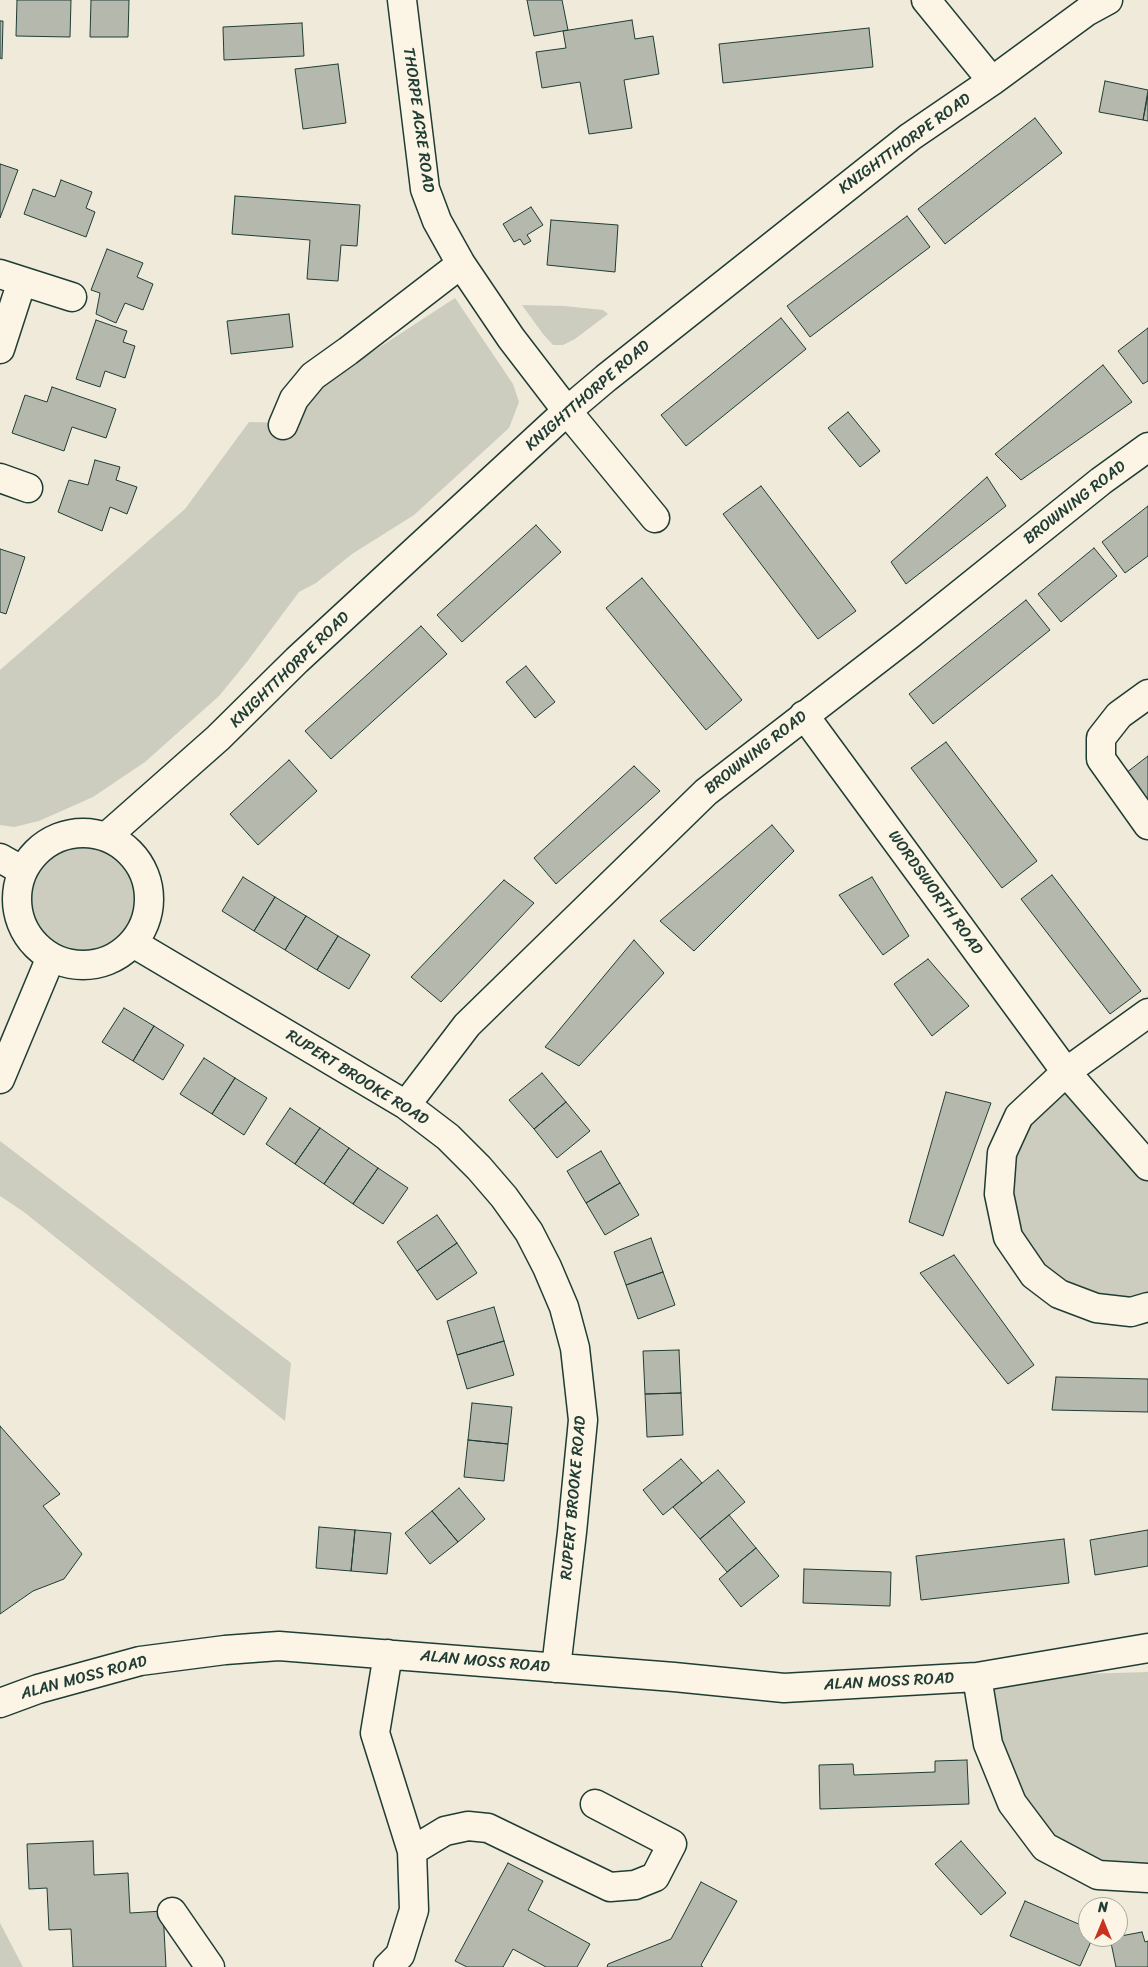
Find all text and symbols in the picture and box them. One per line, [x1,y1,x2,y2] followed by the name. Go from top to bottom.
[398,46,438,194] street label: THORPE ACRE ROAD
[835,90,975,198] street label: KNIGHTTHORPE ROAD
[522,337,654,455] street label: KNIGHTTHORPE ROAD
[1020,457,1130,549] street label: BROWNING ROAD
[226,608,354,732] street label: KNIGHTTHORPE ROAD
[701,707,811,799] street label: BROWNING ROAD
[883,827,987,959] street label: WORDSWORTH ROAD
[282,1026,432,1130] street label: RUPERT BROOKE ROAD
[557,1415,591,1581] street label: RUPERT BROOKE ROAD
[419,1647,551,1677] street label: ALAN MOSS ROAD
[19,1652,149,1704] street label: ALAN MOSS ROAD
[824,1669,954,1695] street label: ALAN MOSS ROAD
[1098,1895,1108,1920] text: N
[1078,1897,1128,1947] north arrow

